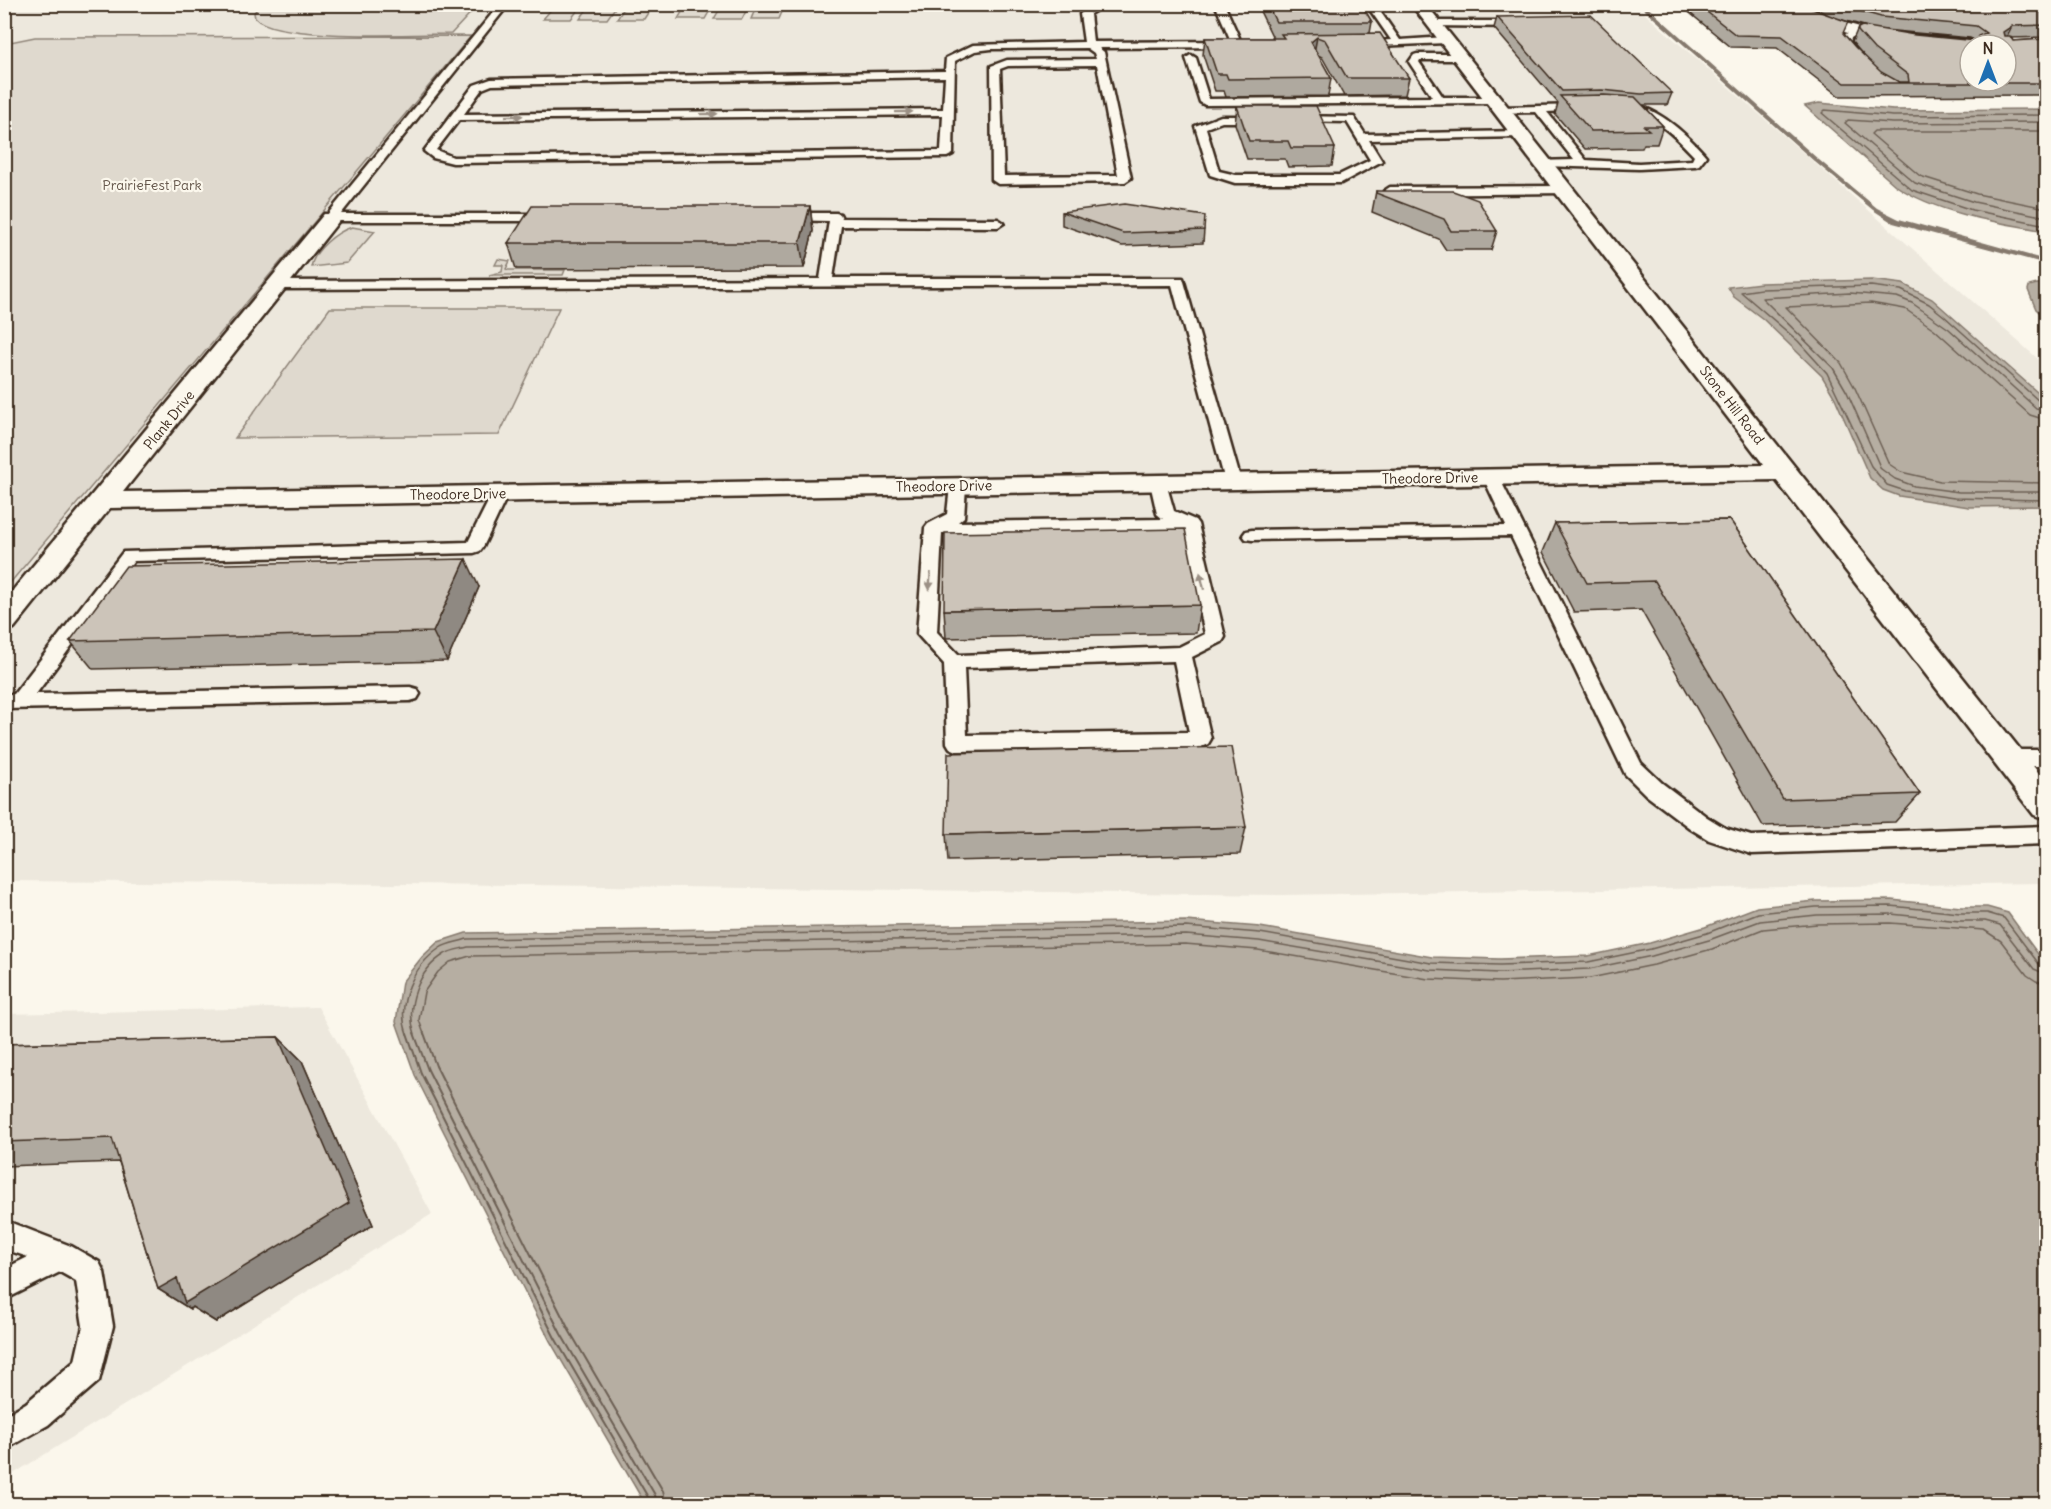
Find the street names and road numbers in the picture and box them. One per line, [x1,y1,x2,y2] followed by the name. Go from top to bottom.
[1696,362,1768,448] street label: Stone Hill Road
[140,387,198,453] street label: Plank Drive
[1382,468,1478,488] street label: Theodore Drive
[896,476,992,496] street label: Theodore Drive
[410,484,506,504] street label: Theodore Drive

